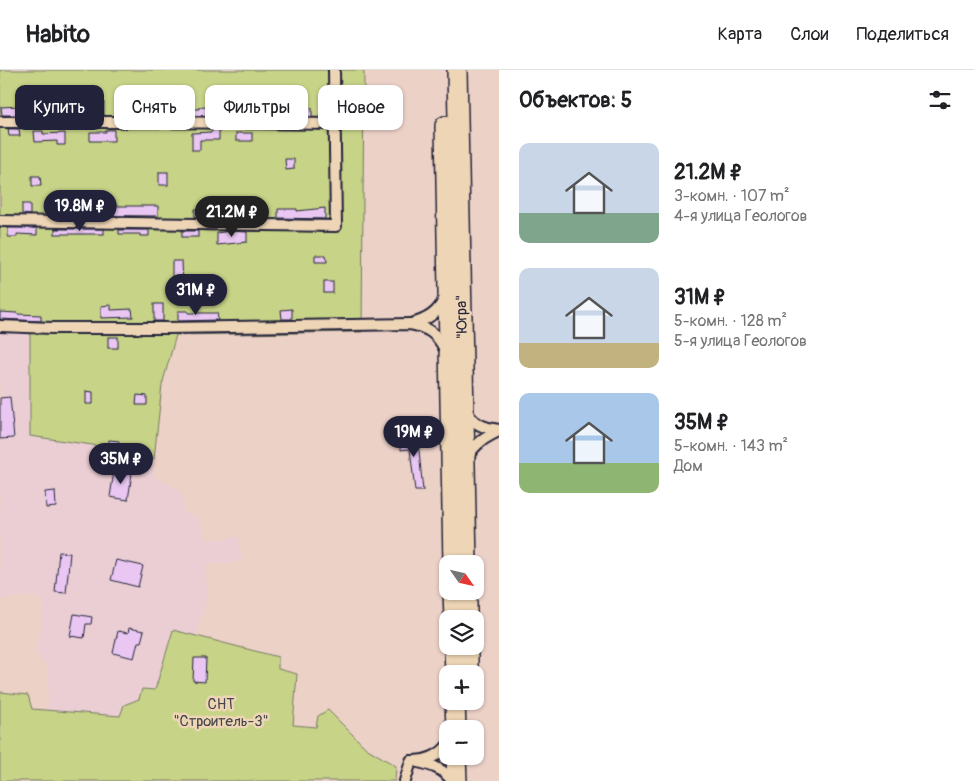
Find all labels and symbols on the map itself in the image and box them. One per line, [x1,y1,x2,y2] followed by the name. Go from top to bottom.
[34,190,126,232] pin: 19.8M ₽
[186,196,278,238] pin: 21.2M ₽
[161,274,231,316] pin: 31M ₽
[452,295,472,339] street label: "Югра"
[379,416,449,458] pin: 19M ₽
[86,442,156,485] pin: 35M ₽
[439,555,484,600] north arrow
[173,695,269,731] park label: СНТ "Строитель-3"

